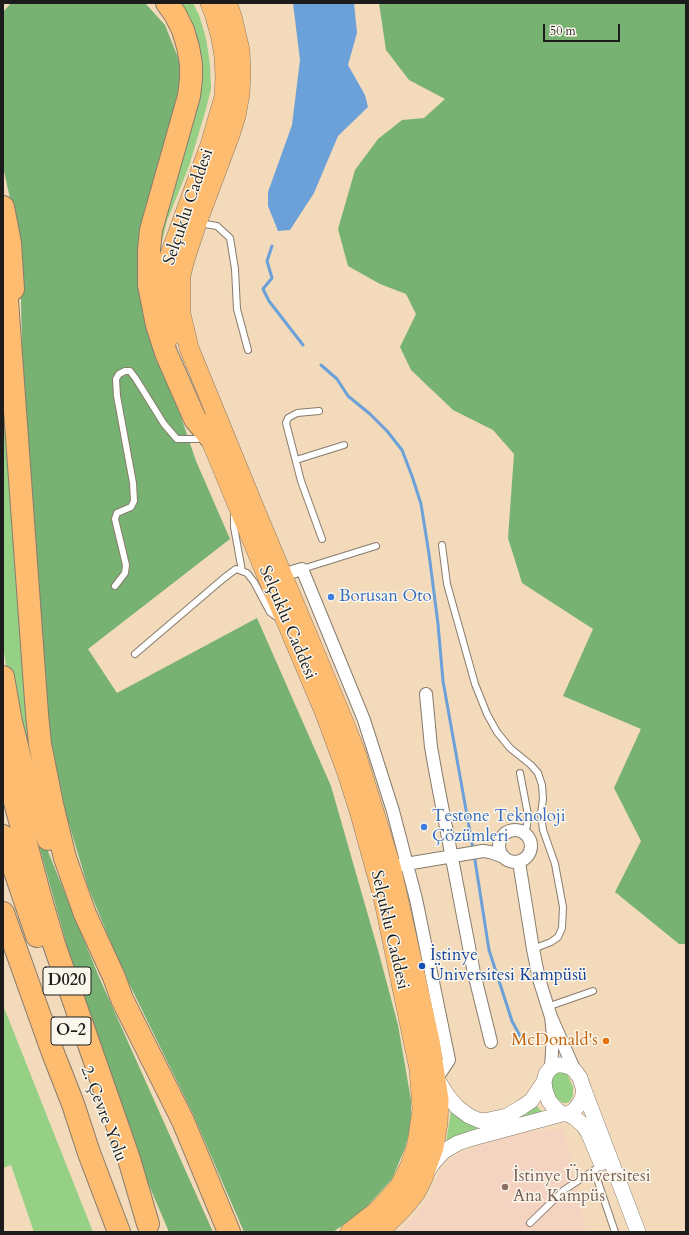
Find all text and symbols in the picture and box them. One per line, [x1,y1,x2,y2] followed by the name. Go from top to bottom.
[545,16,622,42] scale bar
[550,23,576,39] text: 50 m
[160,146,218,268] street label: Selçuklu Caddesi
[254,563,320,683] street label: Selçuklu Caddesi
[339,587,432,607] place label: Borusan Oto
[326,592,336,602] marker: Borusan Oto
[432,807,566,847] place label: Testone Teknoloji Çözümleri
[419,822,429,832] marker: Testone Teknoloji Çözümleri
[365,868,413,992] street label: Selçuklu Caddesi
[430,946,587,986] place label: İstinye Üniversitesi Kampüsü
[417,961,427,971] marker: İstinye Üniversitesi Kampüsü
[43,967,91,995] road number: D020
[51,1017,91,1045] road number: O-2
[511,1031,598,1051] place label: McDonald's
[601,1036,611,1046] marker: McDonald's
[75,1063,131,1165] street label: 2. Çevre Yolu
[513,1167,650,1207] place label: İstinye Üniversitesi Ana Kampüs
[500,1182,510,1192] marker: İstinye Üniversitesi Ana Kampüs

